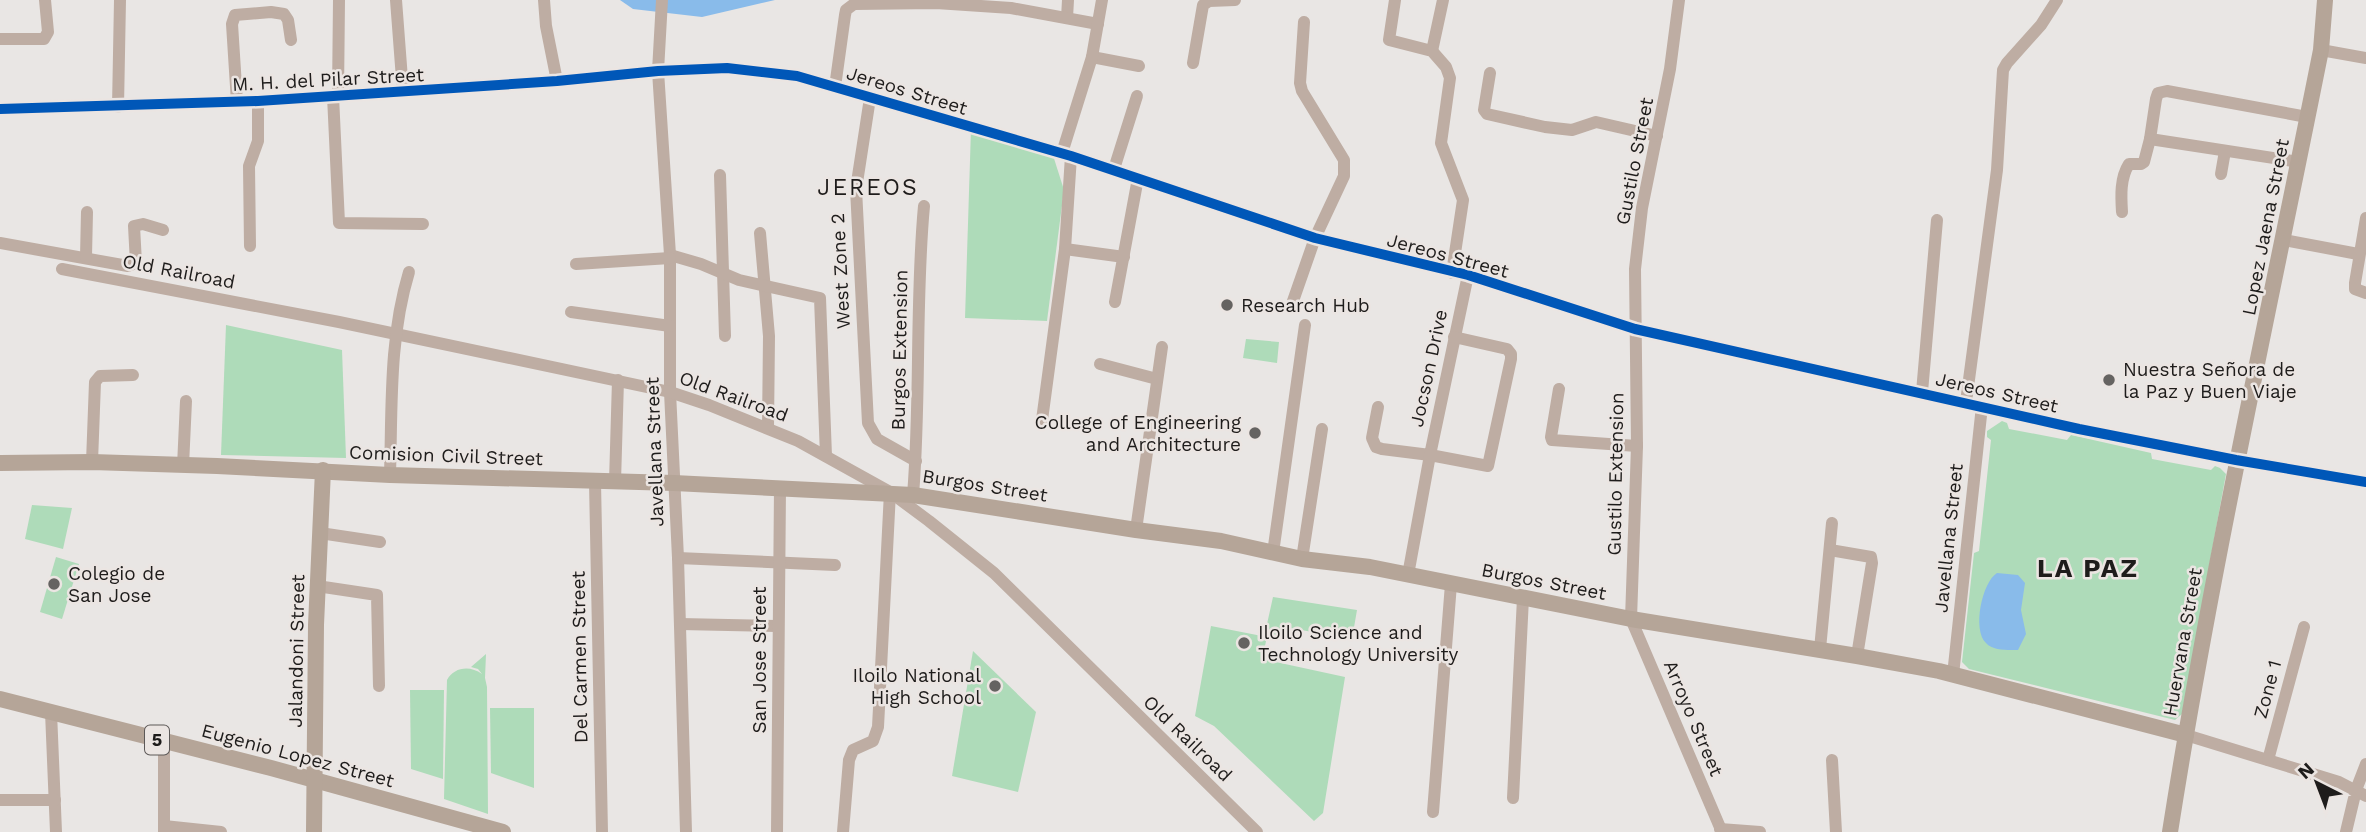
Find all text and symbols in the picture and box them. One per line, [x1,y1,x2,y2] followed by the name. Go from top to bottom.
[844,61,970,120] street label: Jereos Street
[232,63,424,96] street label: M. H. del Pilar Street
[1611,95,1658,227] street label: Gustilo Street
[2237,137,2294,317] street label: Lopez Jaena Street
[817,174,919,201] district label: JEREOS
[826,212,855,330] street label: West Zone 2
[1384,228,1511,283] street label: Jereos Street
[121,249,237,294] street label: Old Railroad
[887,270,912,430] street label: Burgos Extension
[1241,294,1370,317] place label: Research Hub
[1219,297,1235,313] marker: Research Hub
[1405,307,1452,429] street label: Jocson Drive
[2123,358,2297,403] place label: Nuestra Señora de la Paz y Buen Viaje
[676,366,791,427] street label: Old Railroad
[1933,367,2060,418] street label: Jereos Street
[2101,372,2117,388] marker: Nuestra Señora de la Paz y Buen Viaje
[640,377,669,527] street label: Javellana Street
[1603,392,1628,556] street label: Gustilo Extension
[1035,411,1242,456] place label: College of Engineering and Architecture
[1247,425,1263,441] marker: College of Engineering and Architecture
[349,441,543,470] street label: Comision Civil Street
[1929,462,1968,614] street label: Javellana Street
[921,464,1049,507] street label: Burgos Street
[2037,553,2139,583] district label: LA PAZ
[1480,558,1608,605] street label: Burgos Street
[68,562,165,607] place label: Colegio de San Jose
[2158,566,2207,718] street label: Huervana Street
[566,571,593,743] street label: Del Carmen Street
[284,574,309,728] street label: Jalandoni Street
[46,576,62,592] marker: Colegio de San Jose
[748,586,771,734] street label: San Jose Street
[1258,621,1458,666] place label: Iloilo Science and Technology University
[1236,635,1252,651] marker: Iloilo Science and Technology University
[1659,657,1728,780] street label: Arroyo Street
[2249,658,2286,721] street label: Zone 1
[853,664,981,709] place label: Iloilo National High School
[987,678,1003,694] marker: Iloilo National High School
[1139,690,1237,786] street label: Old Railroad
[199,719,397,792] street label: Eugenio Lopez Street
[145,726,169,754] road number: 5
[2282,748,2352,818] north arrow
[2293,757,2319,784] text: N

